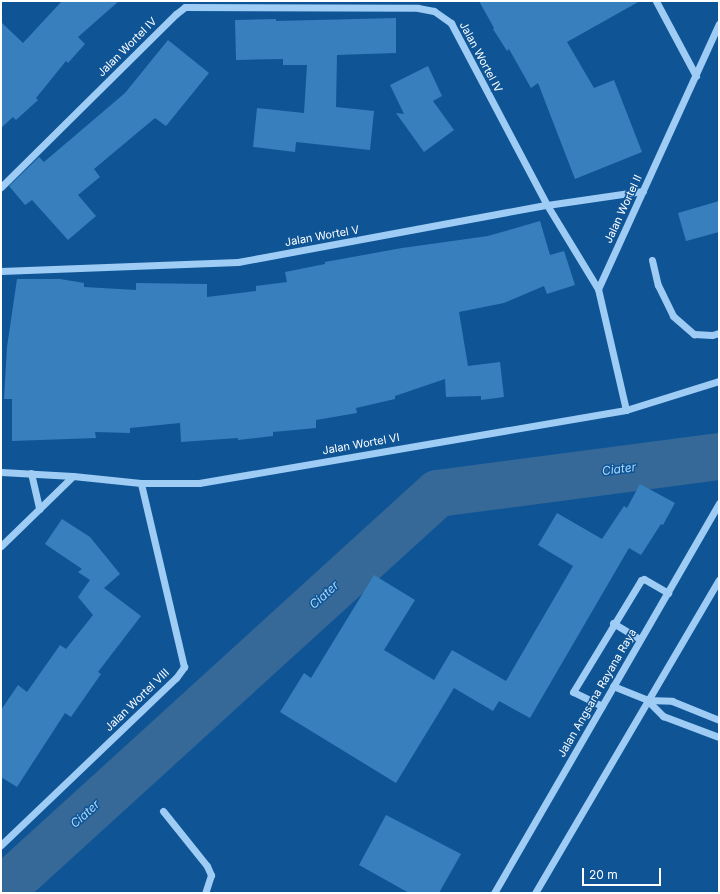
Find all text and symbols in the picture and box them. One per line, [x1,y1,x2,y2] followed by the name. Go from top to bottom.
[95,15,159,79] street label: Jalan Wortel IV
[457,19,505,95] street label: Jalan Wortel IV
[601,173,645,245] street label: Jalan Wortel II
[284,223,360,249] street label: Jalan Wortel V
[321,431,401,457] street label: Jalan Wortel VI
[601,460,637,478] water label: Ciater
[306,578,342,612] water label: Ciater
[555,627,639,759] street label: Jalan Angsana Rayana Raya
[102,666,172,734] street label: Jalan Wortel VIII
[67,797,103,831] water label: Ciater
[584,860,663,886] scale bar
[589,867,618,882] text: 20 m

